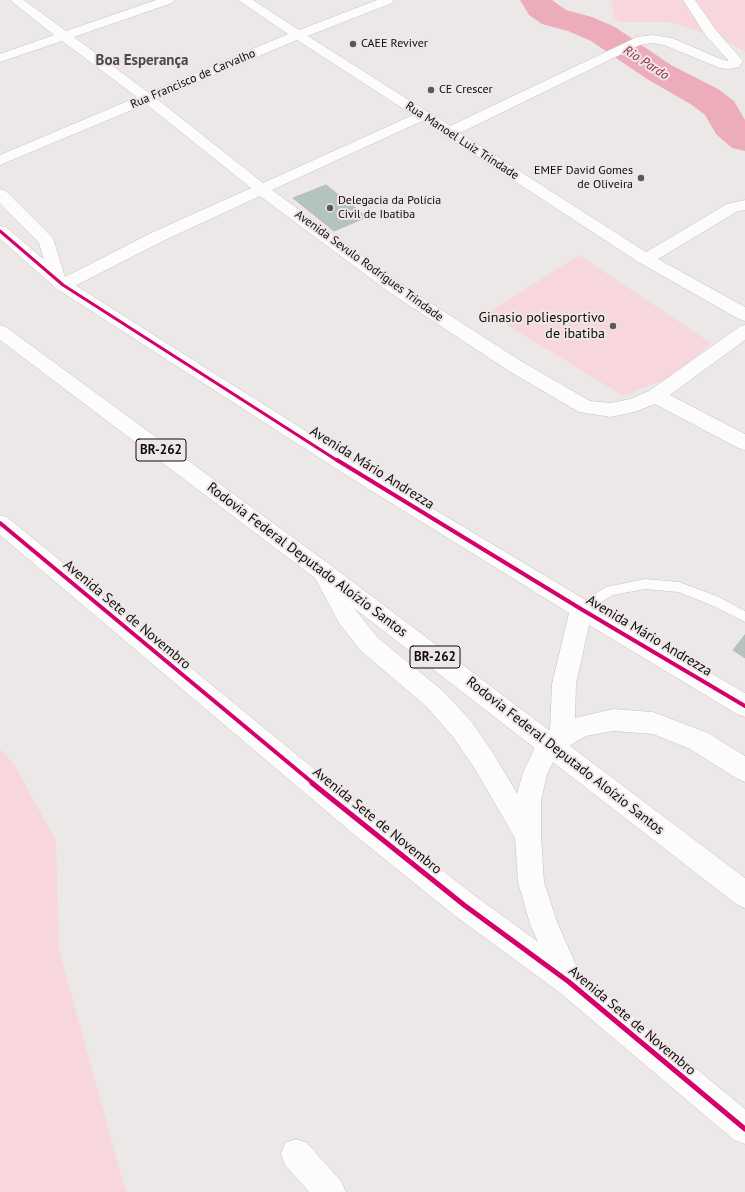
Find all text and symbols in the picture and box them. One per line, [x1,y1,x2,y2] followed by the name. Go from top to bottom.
[361,37,428,51] place label: CAEE Reviver
[348,39,358,49] marker: CAEE Reviver
[620,43,672,83] water label: Rio Pardo
[128,46,258,112] street label: Rua Francisco de Carvalho
[96,52,188,70] district label: Boa Esperança
[439,83,493,97] place label: CE Crescer
[426,85,436,95] marker: CE Crescer
[403,99,521,183] street label: Rua Manoel Luiz Trindade
[534,164,633,192] place label: EMEF David Gomes de Oliveira
[636,173,646,183] marker: EMEF David Gomes de Oliveira
[338,194,441,222] place label: Delegacia da Polícia Civil de Ibatiba
[325,203,335,213] marker: Delegacia da Polícia Civil de Ibatiba
[292,207,446,325] street label: Avenida Sevulo Rodrigues Trindade
[478,310,605,342] place label: Ginasio poliesportivo de ibatiba
[608,321,618,331] marker: Ginasio poliesportivo de ibatiba
[307,423,437,513] street label: Avenida Mário Andrezza
[136,439,186,461] road number: BR-262
[204,479,410,641] street label: Rodovia Federal Deputado Aloízio Santos
[60,557,194,673] street label: Avenida Sete de Novembro
[583,592,715,680] street label: Avenida Mário Andrezza
[410,646,460,668] road number: BR-262
[463,674,667,838] street label: Rodovia Federal Deputado Aloízio Santos
[309,764,445,878] street label: Avenida Sete de Novembro
[565,963,699,1079] street label: Avenida Sete de Novembro

